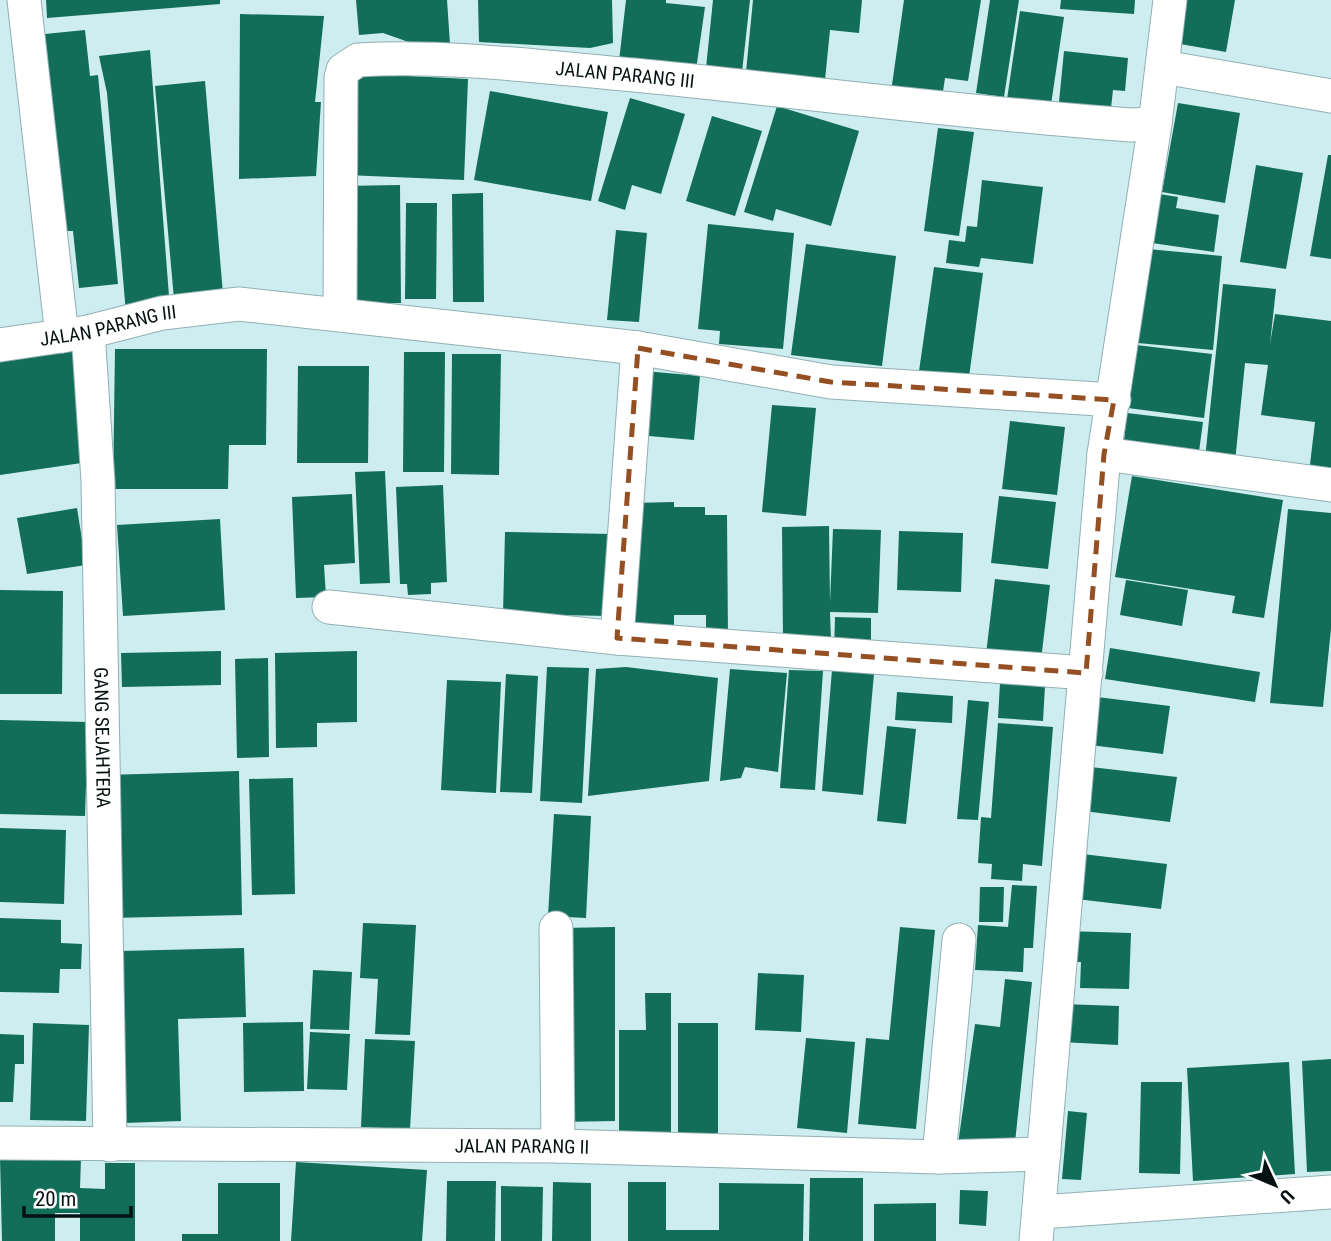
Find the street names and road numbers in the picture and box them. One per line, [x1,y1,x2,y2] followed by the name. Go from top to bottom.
[555,56,696,93] street label: JALAN PARANG III
[38,300,177,350] street label: JALAN PARANG III
[90,667,115,808] street label: GANG SEJAHTERA
[455,1134,590,1158] street label: JALAN PARANG II

